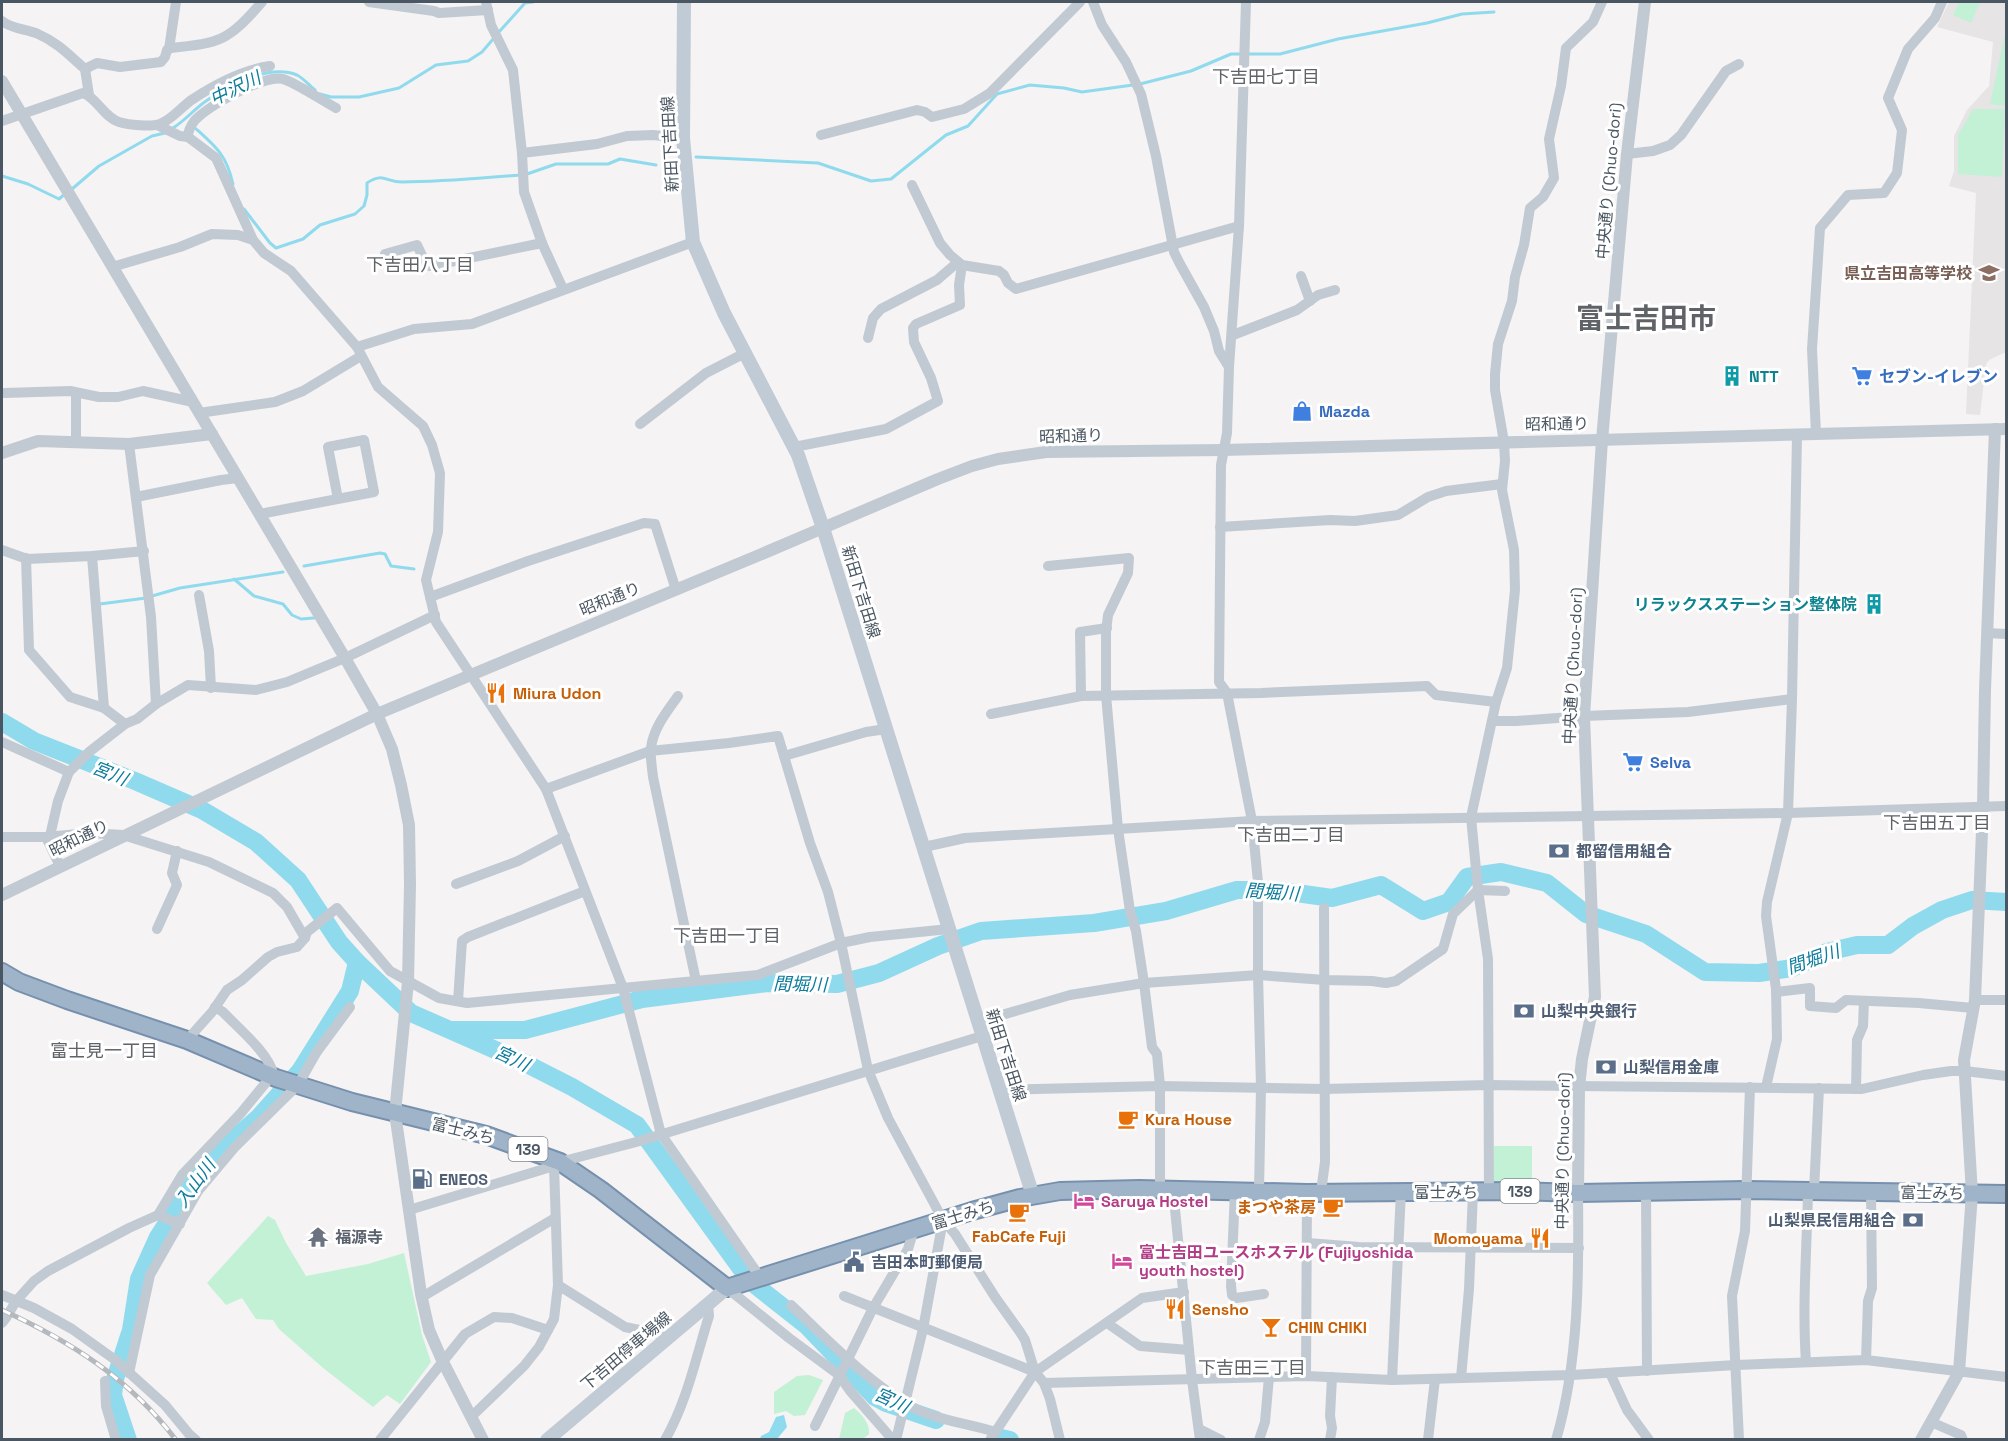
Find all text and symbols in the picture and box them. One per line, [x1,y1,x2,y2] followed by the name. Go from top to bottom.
[206,65,266,110] water label: 中沢川
[1212,65,1320,88] district label: 下吉田七丁目
[657,96,683,192] street label: 新田下吉田線
[1592,102,1626,260] street label: 中央通り (Chuo-dori)
[366,253,474,276] district label: 下吉田八丁目
[1977,261,2001,285] school or university icon: 県立吉田高等学校
[1844,263,1972,284] place label: 県立吉田高等学校
[1576,300,1716,336] district label: 富士吉田市
[1720,364,1744,388] building icon: NTT
[1850,364,1874,388] supermarket icon: セブン-イレブン
[1749,366,1779,387] place label: NTT
[1879,366,1998,387] place label: セブン-イレブン
[1290,399,1314,423] shop icon: Mazda
[1319,401,1370,422] place label: Mazda
[1525,413,1589,435] street label: 昭和通り
[1039,424,1103,448] street label: 昭和通り
[837,543,885,641] street label: 新田下吉田線
[576,577,644,621] street label: 昭和通り
[1558,587,1588,745] street label: 中央通り (Chuo-dori)
[1862,592,1886,616] building icon: リラックスステーション整体院
[1634,594,1857,615] place label: リラックスステーション整体院
[484,681,508,705] restaurant icon: Miura Udon
[513,683,601,704] place label: Miura Udon
[1621,750,1645,774] supermarket icon: Selva
[1650,752,1691,773] place label: Selva
[89,756,133,791] water label: 宮川
[1883,811,1991,834] district label: 下吉田五丁目
[46,815,112,861] street label: 昭和通り
[1237,823,1345,846] district label: 下吉田二丁目
[1547,839,1571,863] bank icon: 都留信用組合
[1576,841,1672,862] place label: 都留信用組合
[1244,879,1302,905] water label: 間堀川
[673,924,781,947] district label: 下吉田一丁目
[1784,939,1844,979] water label: 間堀川
[773,972,829,996] water label: 間堀川
[1512,999,1536,1023] bank icon: 山梨中央銀行
[1541,1001,1637,1022] place label: 山梨中央銀行
[981,1006,1031,1104] street label: 新田下吉田線
[50,1039,158,1062] district label: 富士見一丁目
[491,1040,535,1077] water label: 宮川
[1594,1055,1618,1079] bank icon: 山梨信用金庫
[1623,1057,1719,1078] place label: 山梨信用金庫
[1551,1072,1575,1230] street label: 中央通り (Chuo-dori)
[1116,1107,1140,1131] cafe icon: Kura House
[1145,1109,1232,1130] place label: Kura House
[429,1113,497,1149] street label: 富士みち
[508,1137,548,1161] road number: 139
[170,1153,221,1212] water label: 入山川
[410,1167,434,1191] fuel station icon: ENEOS
[439,1169,488,1190] place label: ENEOS
[1500,1179,1540,1203] road number: 139
[1414,1182,1478,1203] street label: 富士みち
[1900,1182,1964,1204] street label: 富士みち
[1072,1189,1096,1213] hotel icon: Saruya Hostel
[1101,1191,1208,1212] place label: Saruya Hostel
[1321,1195,1345,1219] cafe icon: まつや茶房
[929,1196,997,1234] street label: 富士みち
[1236,1197,1316,1218] place label: まつや茶房
[1007,1200,1031,1224] cafe icon: FabCafe Fuji
[1901,1208,1925,1232] bank icon: 山梨県民信用組合
[1768,1210,1896,1231] place label: 山梨県民信用組合
[306,1225,330,1249] temple icon: 福源寺
[972,1226,1066,1247] place label: FabCafe Fuji
[1528,1226,1552,1250] restaurant icon: Momoyama
[335,1227,383,1248] place label: 福源寺
[1434,1228,1523,1249] place label: Momoyama
[1139,1242,1413,1281] place label: 富士吉田ユースホステル (Fujiyoshida youth hostel)
[1110,1249,1134,1273] hotel icon: 富士吉田ユースホステル (Fujiyoshida youth hostel)
[842,1250,866,1274] public building icon: 吉田本町郵便局
[871,1252,983,1273] place label: 吉田本町郵便局
[1163,1297,1187,1321] restaurant icon: Sensho
[1192,1299,1249,1320] place label: Sensho
[576,1307,676,1395] street label: 下吉田停車場線
[1259,1315,1283,1339] bar icon: CHIN CHIKI
[1288,1317,1367,1338] place label: CHIN CHIKI
[1198,1356,1306,1379] district label: 下吉田三丁目
[871,1382,915,1419] water label: 宮川

